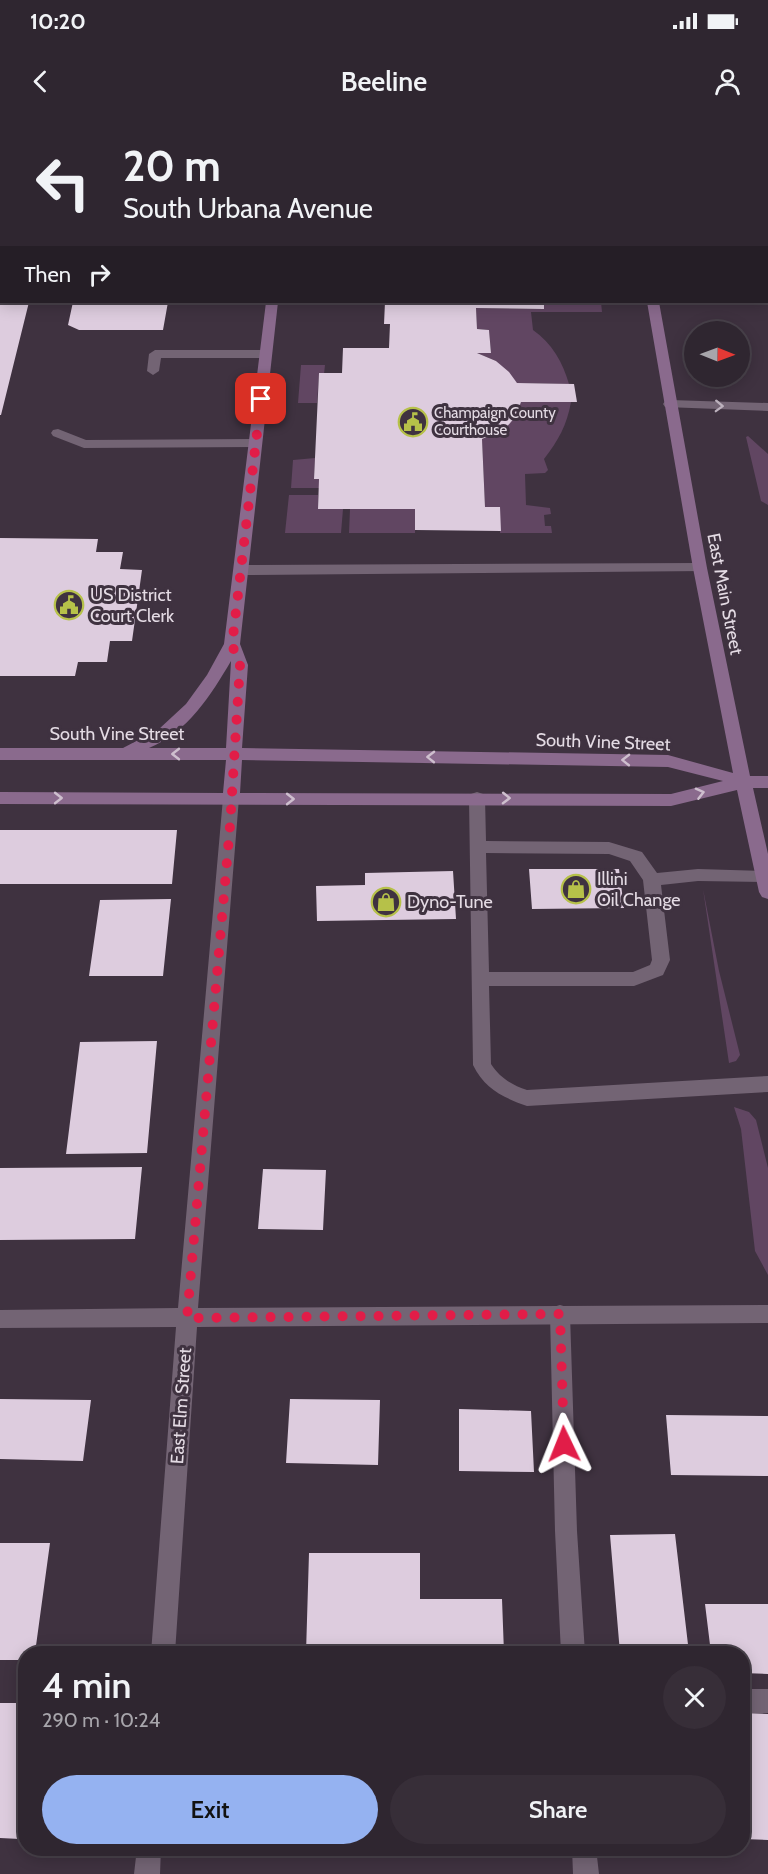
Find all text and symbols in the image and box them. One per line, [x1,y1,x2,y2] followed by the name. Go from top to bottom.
[30,8,86,35] text: 10:20
[24,65,57,98] icon: back
[341,65,427,98] text: Beeline
[711,65,744,98] icon: person
[123,140,221,192] text: 20 m
[24,144,102,222] icon: left
[123,192,373,225] text: South Urbana Avenue
[83,258,116,291] icon: right
[24,261,71,288] text: Then
[684,321,750,387] north arrow
[684,321,750,387] map controls
[235,373,286,424] pin
[244,382,277,415] icon: arrive
[714,399,723,412] one-way arrow
[434,404,556,439] place label: Champaign County Courthouse
[397,406,429,438] public building icon: Champaign County Courthouse
[702,531,748,657] street label: East Main Street
[90,584,175,627] place label: US District Court Clerk
[53,589,85,621] public building icon: US District Court Clerk
[50,723,184,745] street label: South Vine Street
[535,729,671,755] street label: South Vine Street
[171,748,180,760] one-way arrow
[426,751,435,763] one-way arrow
[621,754,630,767] one-way arrow
[694,788,705,800] one-way arrow
[54,792,63,804] one-way arrow
[501,792,510,804] one-way arrow
[285,793,294,805] one-way arrow
[597,868,681,911] place label: Illini Oil Change
[560,873,592,905] shop icon: Illini Oil Change
[370,886,402,918] shop icon: Dyno-Tune
[407,891,493,913] place label: Dyno-Tune
[166,1347,196,1465] street label: East Elm Street
[532,1412,596,1476] position arrow
[42,1663,132,1707] text: 4 min
[663,1666,726,1729] button: close
[42,1708,160,1732] text: 290 m · 10:24
[42,1775,378,1844] button: Exit
[390,1775,726,1844] button: Share

